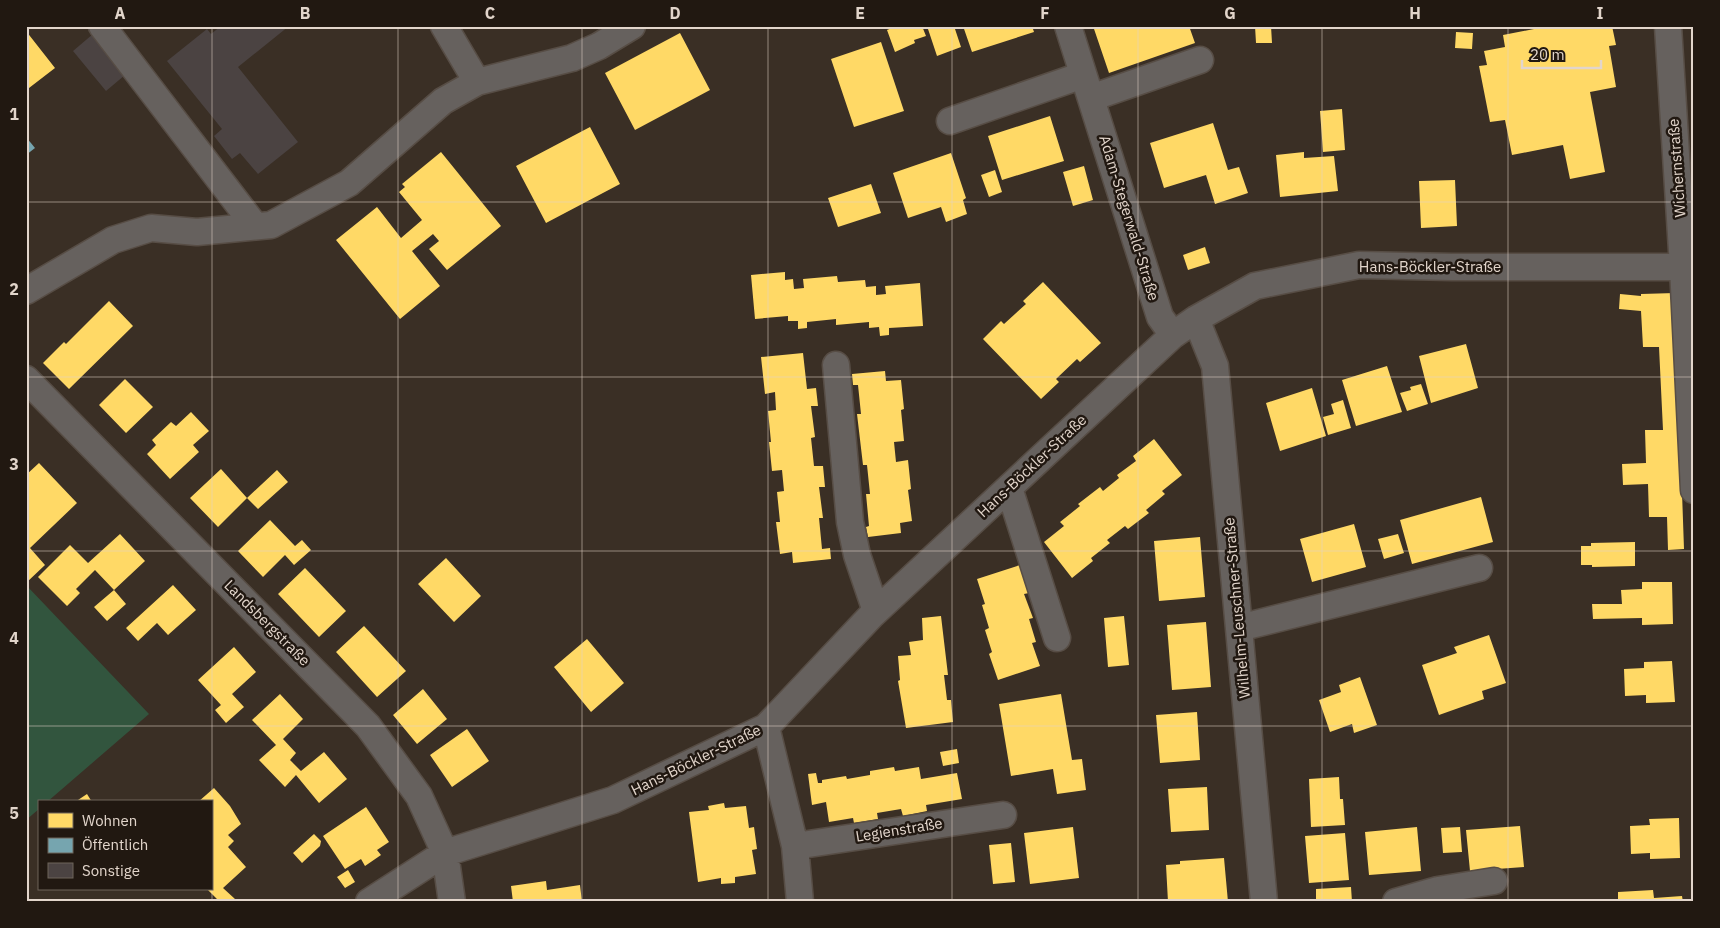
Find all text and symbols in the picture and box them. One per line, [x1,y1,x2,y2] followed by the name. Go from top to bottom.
[115,3,126,23] text: A
[300,3,311,23] text: B
[485,3,495,23] text: C
[669,3,681,23] text: D
[855,3,865,23] text: E
[1040,3,1050,23] text: F
[1224,3,1236,23] text: G
[1409,3,1421,23] text: H
[1597,3,1604,23] text: I
[1522,38,1601,70] scale bar
[1530,45,1565,64] text: 20 m
[9,104,19,124] text: 1
[1664,118,1689,218] street label: Wichernstraße
[1095,133,1164,303] street label: Adam-Stegerwald-Straße
[1359,257,1501,276] street label: Hans-Böckler-Straße
[9,279,19,299] text: 2
[973,410,1090,521] street label: Hans-Böckler-Straße
[9,454,19,474] text: 3
[1219,517,1254,699] street label: Wilhelm-Leuschner-Straße
[220,576,314,670] street label: Landsbergstraße
[9,628,19,648] text: 4
[628,720,764,799] street label: Hans-Böckler-Straße
[38,800,212,890] legend
[9,803,19,823] text: 5
[82,811,137,830] text: Wohnen
[854,813,944,846] street label: Legienstraße
[82,835,148,854] text: Öffentlich
[82,861,140,880] text: Sonstige

